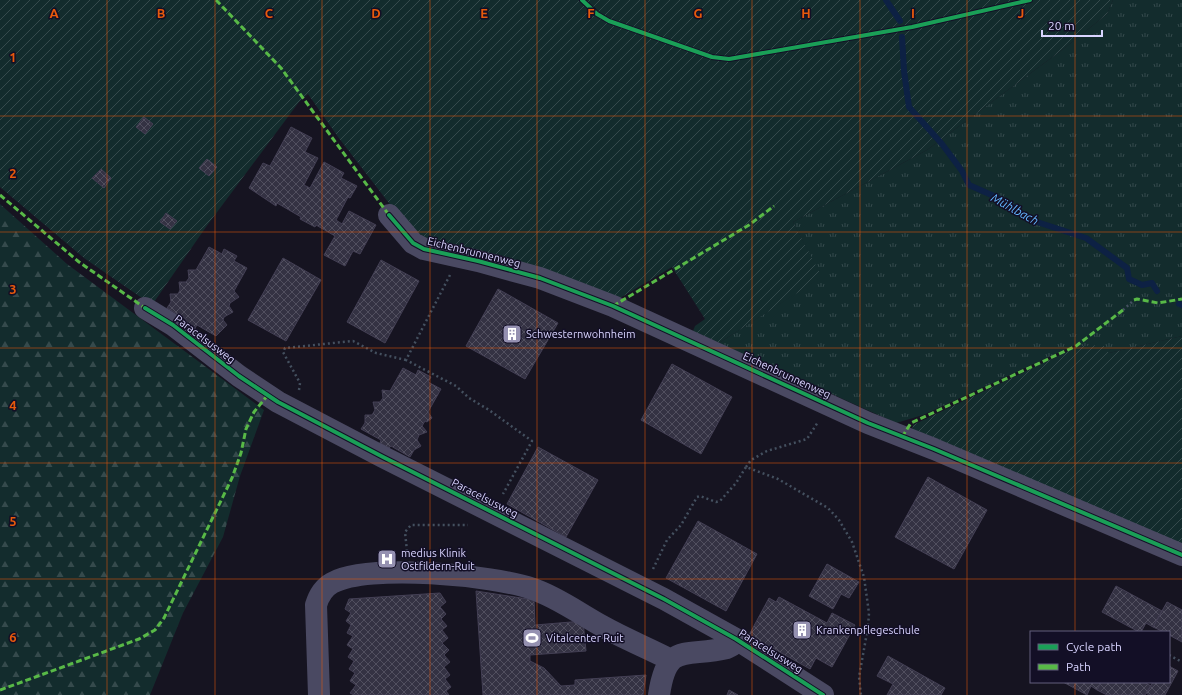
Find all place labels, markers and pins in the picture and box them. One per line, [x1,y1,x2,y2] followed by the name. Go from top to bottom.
[501,323,523,345] building icon: Schwesternwohnheim
[526,328,635,340] place label: Schwesternwohnheim
[401,547,475,572] place label: medius Klinik Ostfildern-Ruit
[376,548,398,570] hospital icon: medius Klinik Ostfildern-Ruit
[791,619,813,641] building icon: Krankenpflegeschule
[816,624,920,636] place label: Krankenpflegeschule
[521,627,543,649] sports icon: Vitalcenter Ruit
[546,632,624,644] place label: Vitalcenter Ruit

